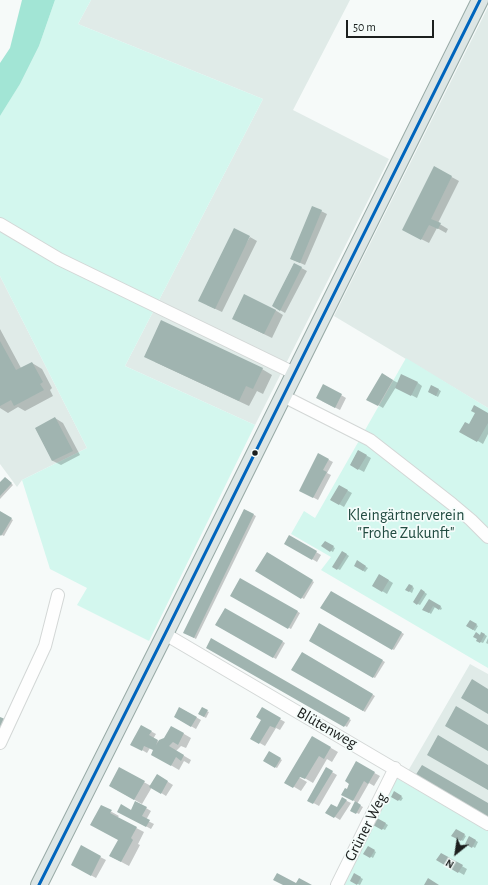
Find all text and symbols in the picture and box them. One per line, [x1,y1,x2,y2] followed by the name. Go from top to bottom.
[348,12,436,38] scale bar
[353,21,376,33] text: 50 m
[250,448,260,458] unlabelled marker
[348,505,464,543] park label: Kleingärtnerverein "Frohe Zukunft"
[293,703,361,753] street label: Blütenweg
[341,789,391,865] street label: Grüner Weg
[436,833,476,873] north arrow
[444,857,456,871] text: N

